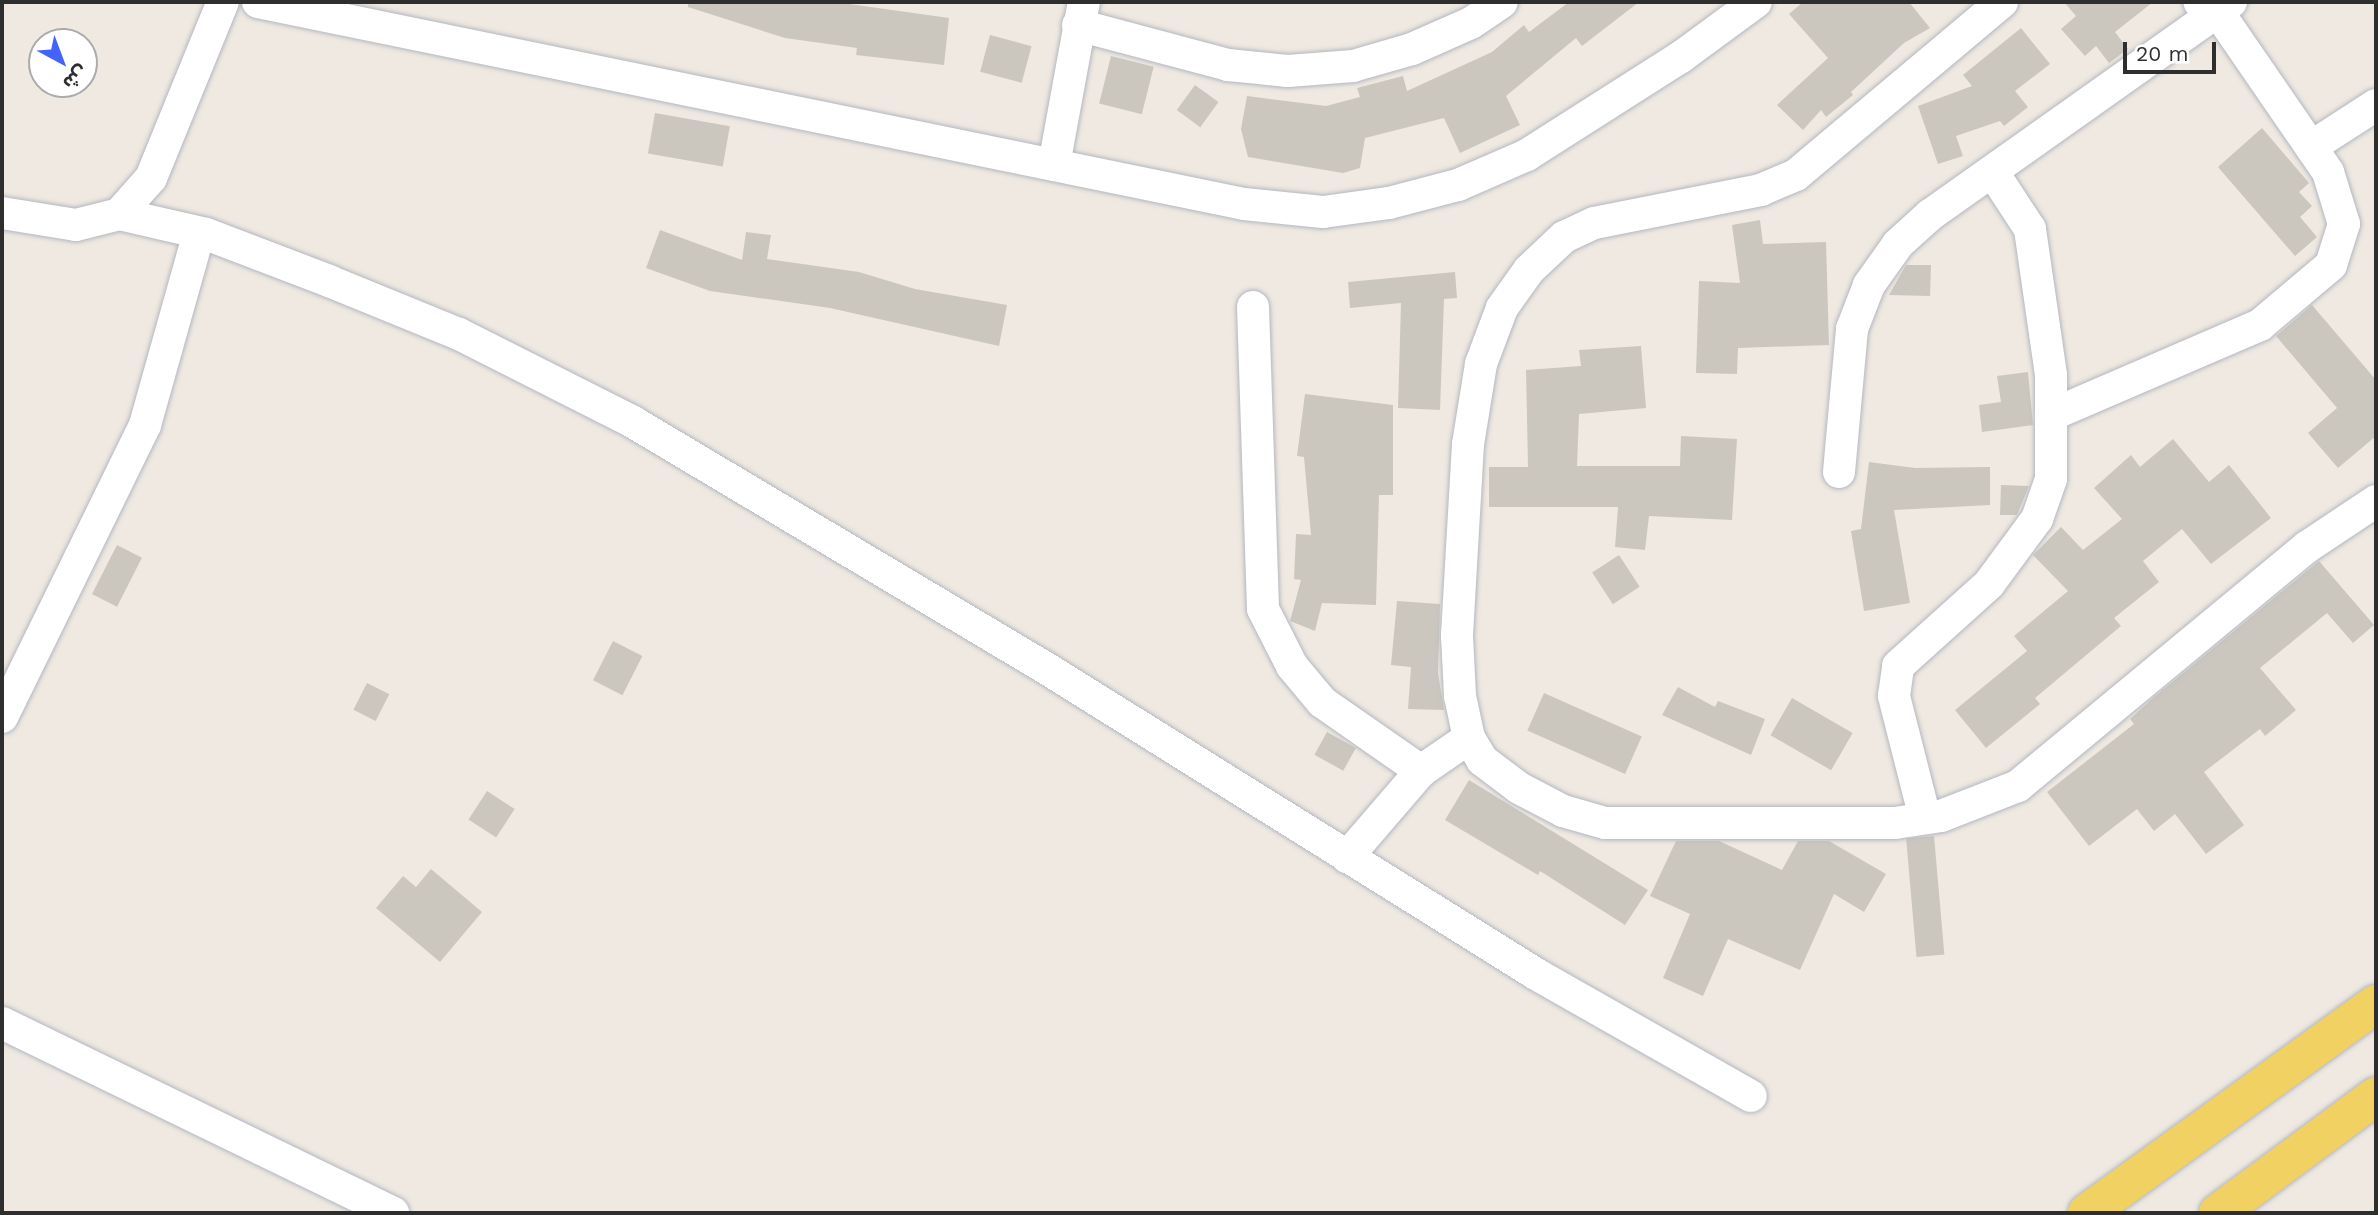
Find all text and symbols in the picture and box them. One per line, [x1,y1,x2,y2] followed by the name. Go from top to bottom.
[28,28,98,98] north arrow
[2126,28,2219,72] scale bar
[2136,41,2188,66] text: 20 m
[58,60,93,95] text: ش

